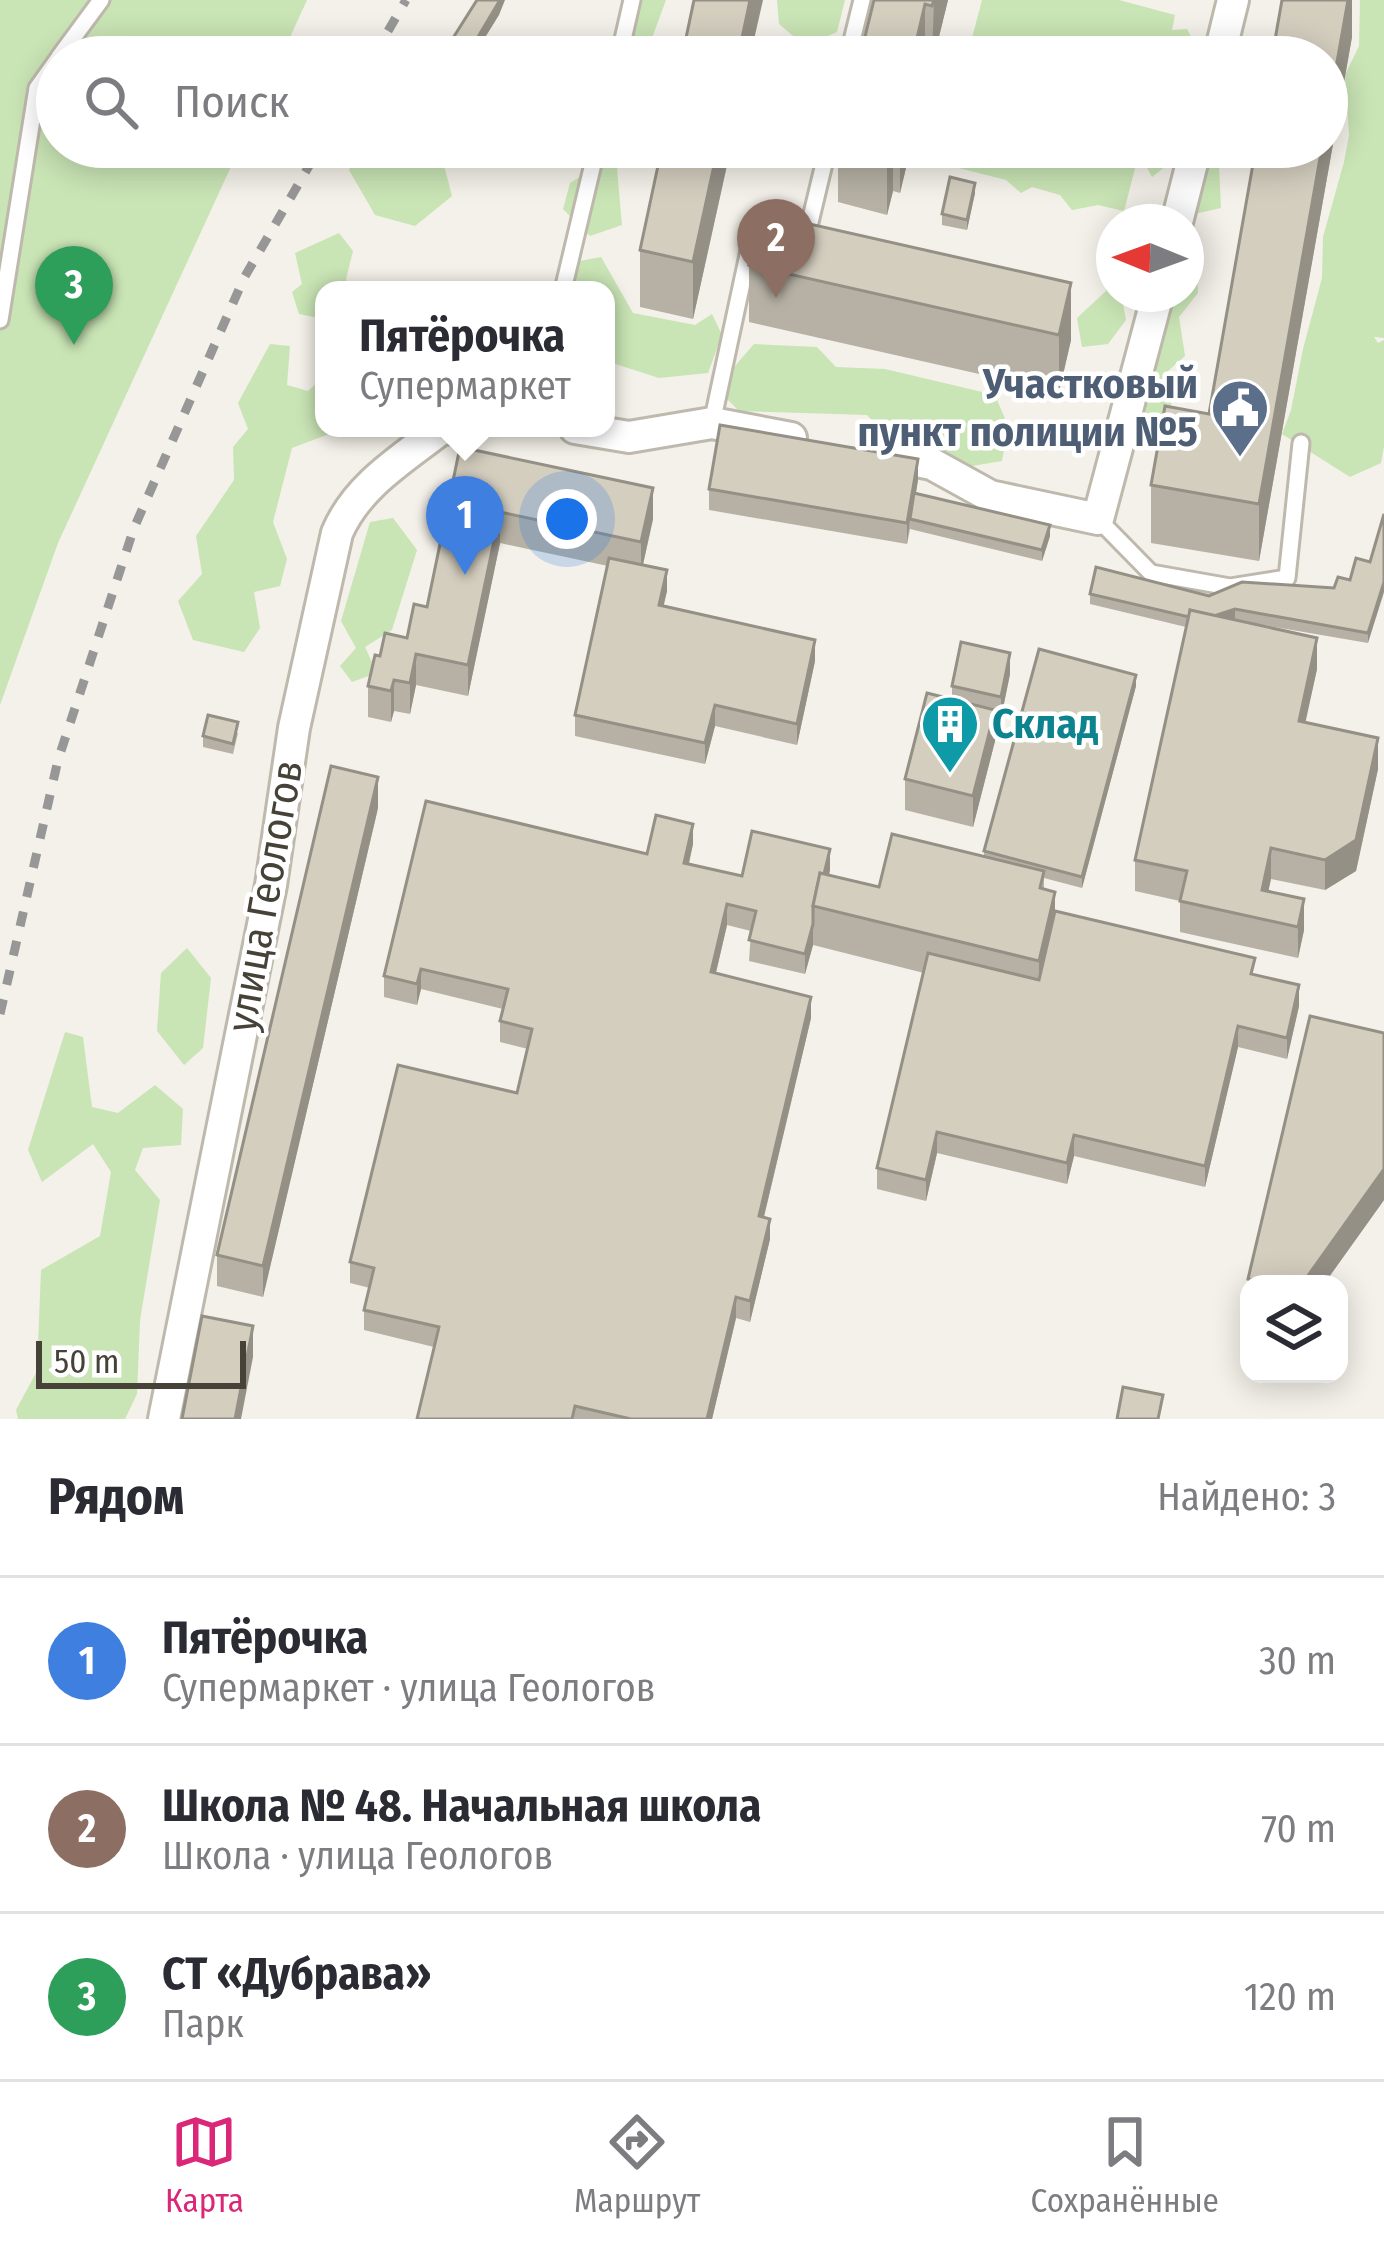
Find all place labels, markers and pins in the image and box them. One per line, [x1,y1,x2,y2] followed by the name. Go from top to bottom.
[737,199,815,298] pin: 2
[35,246,113,345] pin: 3
[857,359,1198,457] place label: Участковый пункт полиции №5
[1209,377,1271,459] public building icon: Участковый пункт полиции №5
[426,476,504,575] pin: 1
[919,693,981,775] building icon: Склад
[992,699,1098,749] place label: Склад

